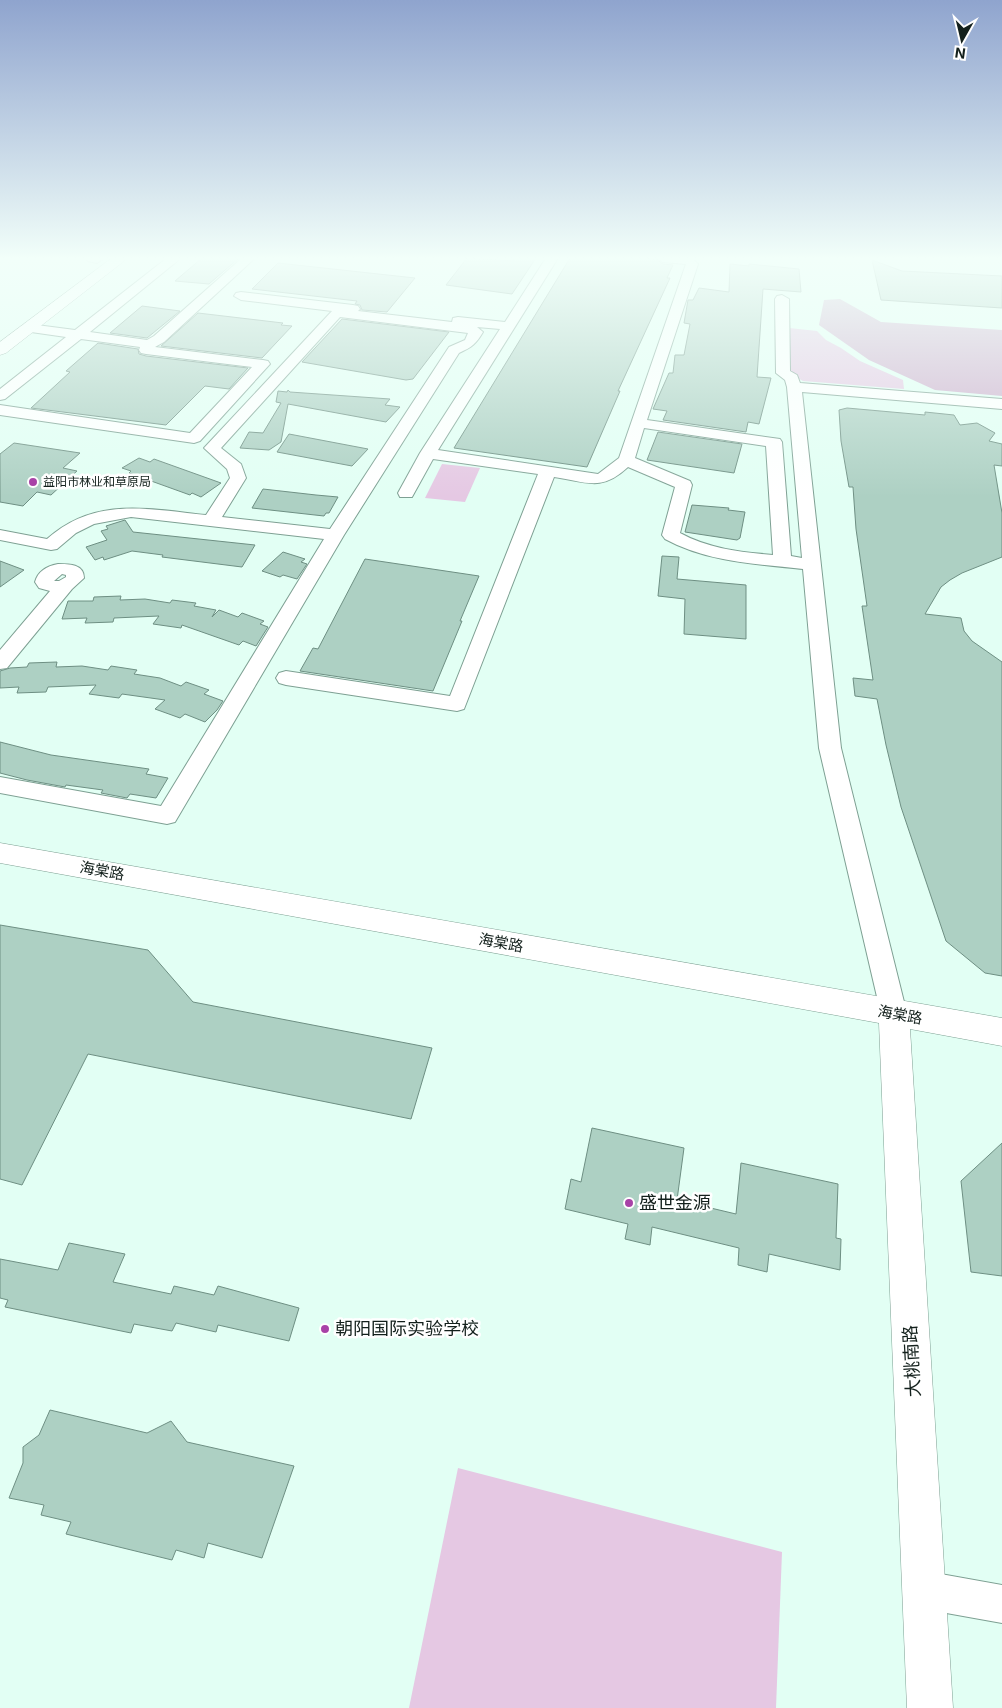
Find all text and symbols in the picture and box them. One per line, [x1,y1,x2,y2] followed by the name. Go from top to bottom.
[937,15,987,65] north arrow
[954,44,967,63] text: N
[43,474,151,489] place label: 益阳市林业和草原局
[27,476,39,488] marker: 益阳市林业和草原局
[78,857,126,884] street label: 海棠路
[477,929,525,956] street label: 海棠路
[876,1001,924,1028] street label: 海棠路
[639,1192,711,1213] place label: 盛世金源
[623,1197,635,1209] marker: 盛世金源
[335,1318,479,1339] place label: 朝阳国际实验学校
[319,1323,331,1335] marker: 朝阳国际实验学校
[899,1325,924,1398] street label: 大桃南路

